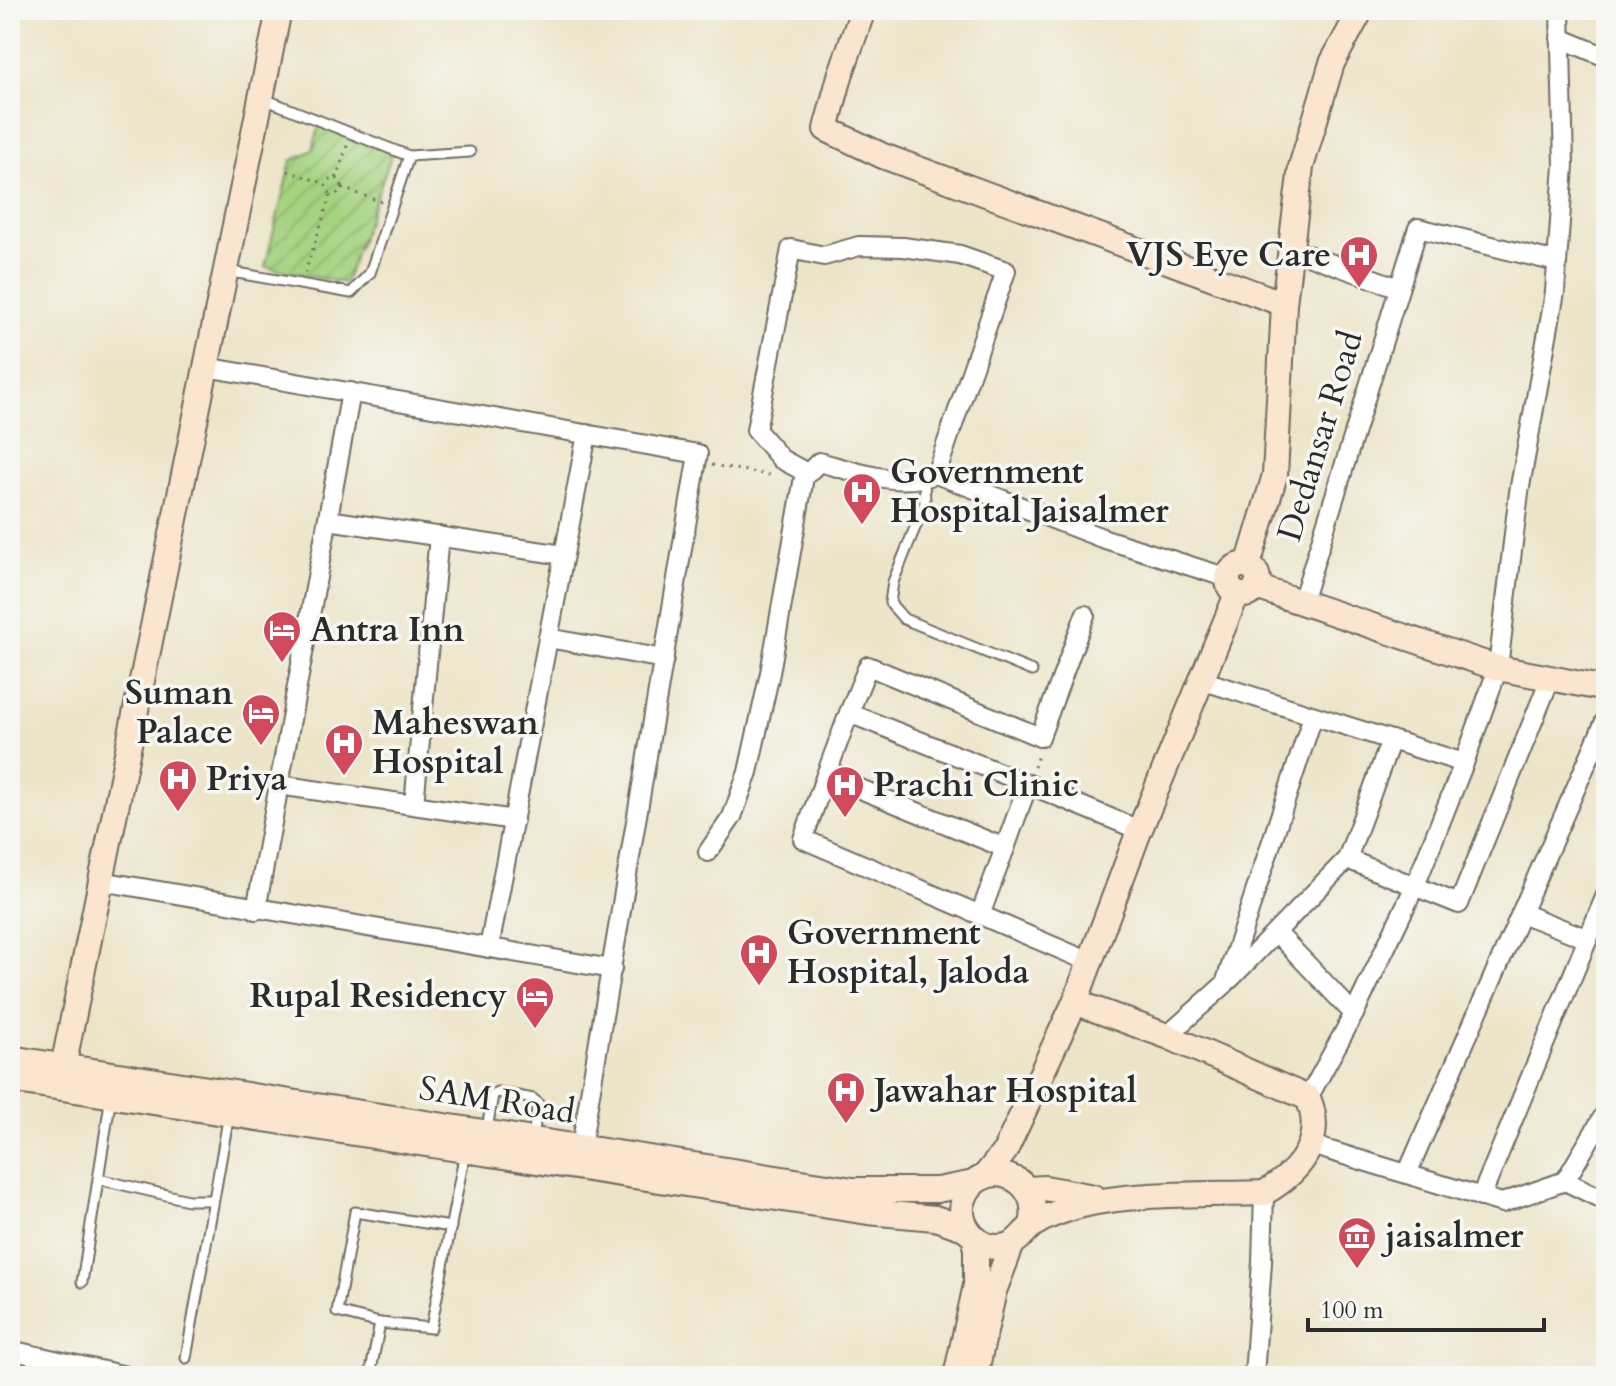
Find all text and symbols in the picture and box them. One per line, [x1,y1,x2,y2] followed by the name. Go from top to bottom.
[1126,232,1331,278] place label: VJS Eye Care
[1338,234,1380,289] hospital icon: VJS Eye Care
[1266,325,1374,547] street label: Dedansar Road
[890,449,1169,534] place label: Government Hospital Jaisalmer
[841,471,883,526] hospital icon: Government Hospital Jaisalmer
[310,607,465,653] place label: Antra Inn
[261,609,303,664] hotel icon: Antra Inn
[125,670,233,755] place label: Suman Palace
[240,692,282,747] hotel icon: Suman Palace
[372,700,539,785] place label: Maheswan Hospital
[323,722,365,777] hospital icon: Maheswan Hospital
[206,756,287,802] place label: Priya
[157,758,199,813] hospital icon: Priya
[873,762,1079,808] place label: Prachi Clinic
[824,764,866,819] hospital icon: Prachi Clinic
[787,910,1030,995] place label: Government Hospital, Jaloda
[738,932,780,987] hospital icon: Government Hospital, Jaloda
[249,973,507,1019] place label: Rupal Residency
[514,975,556,1030] hotel icon: Rupal Residency
[416,1065,578,1135] street label: SAM Road
[869,1068,1137,1114] place label: Jawahar Hospital
[825,1070,867,1125] hospital icon: Jawahar Hospital
[1380,1213,1524,1259] place label: jaisalmer
[1336,1215,1378,1270] museum icon: jaisalmer
[1308,1282,1544,1332] scale bar
[1320,1294,1384,1327] text: 100 m

